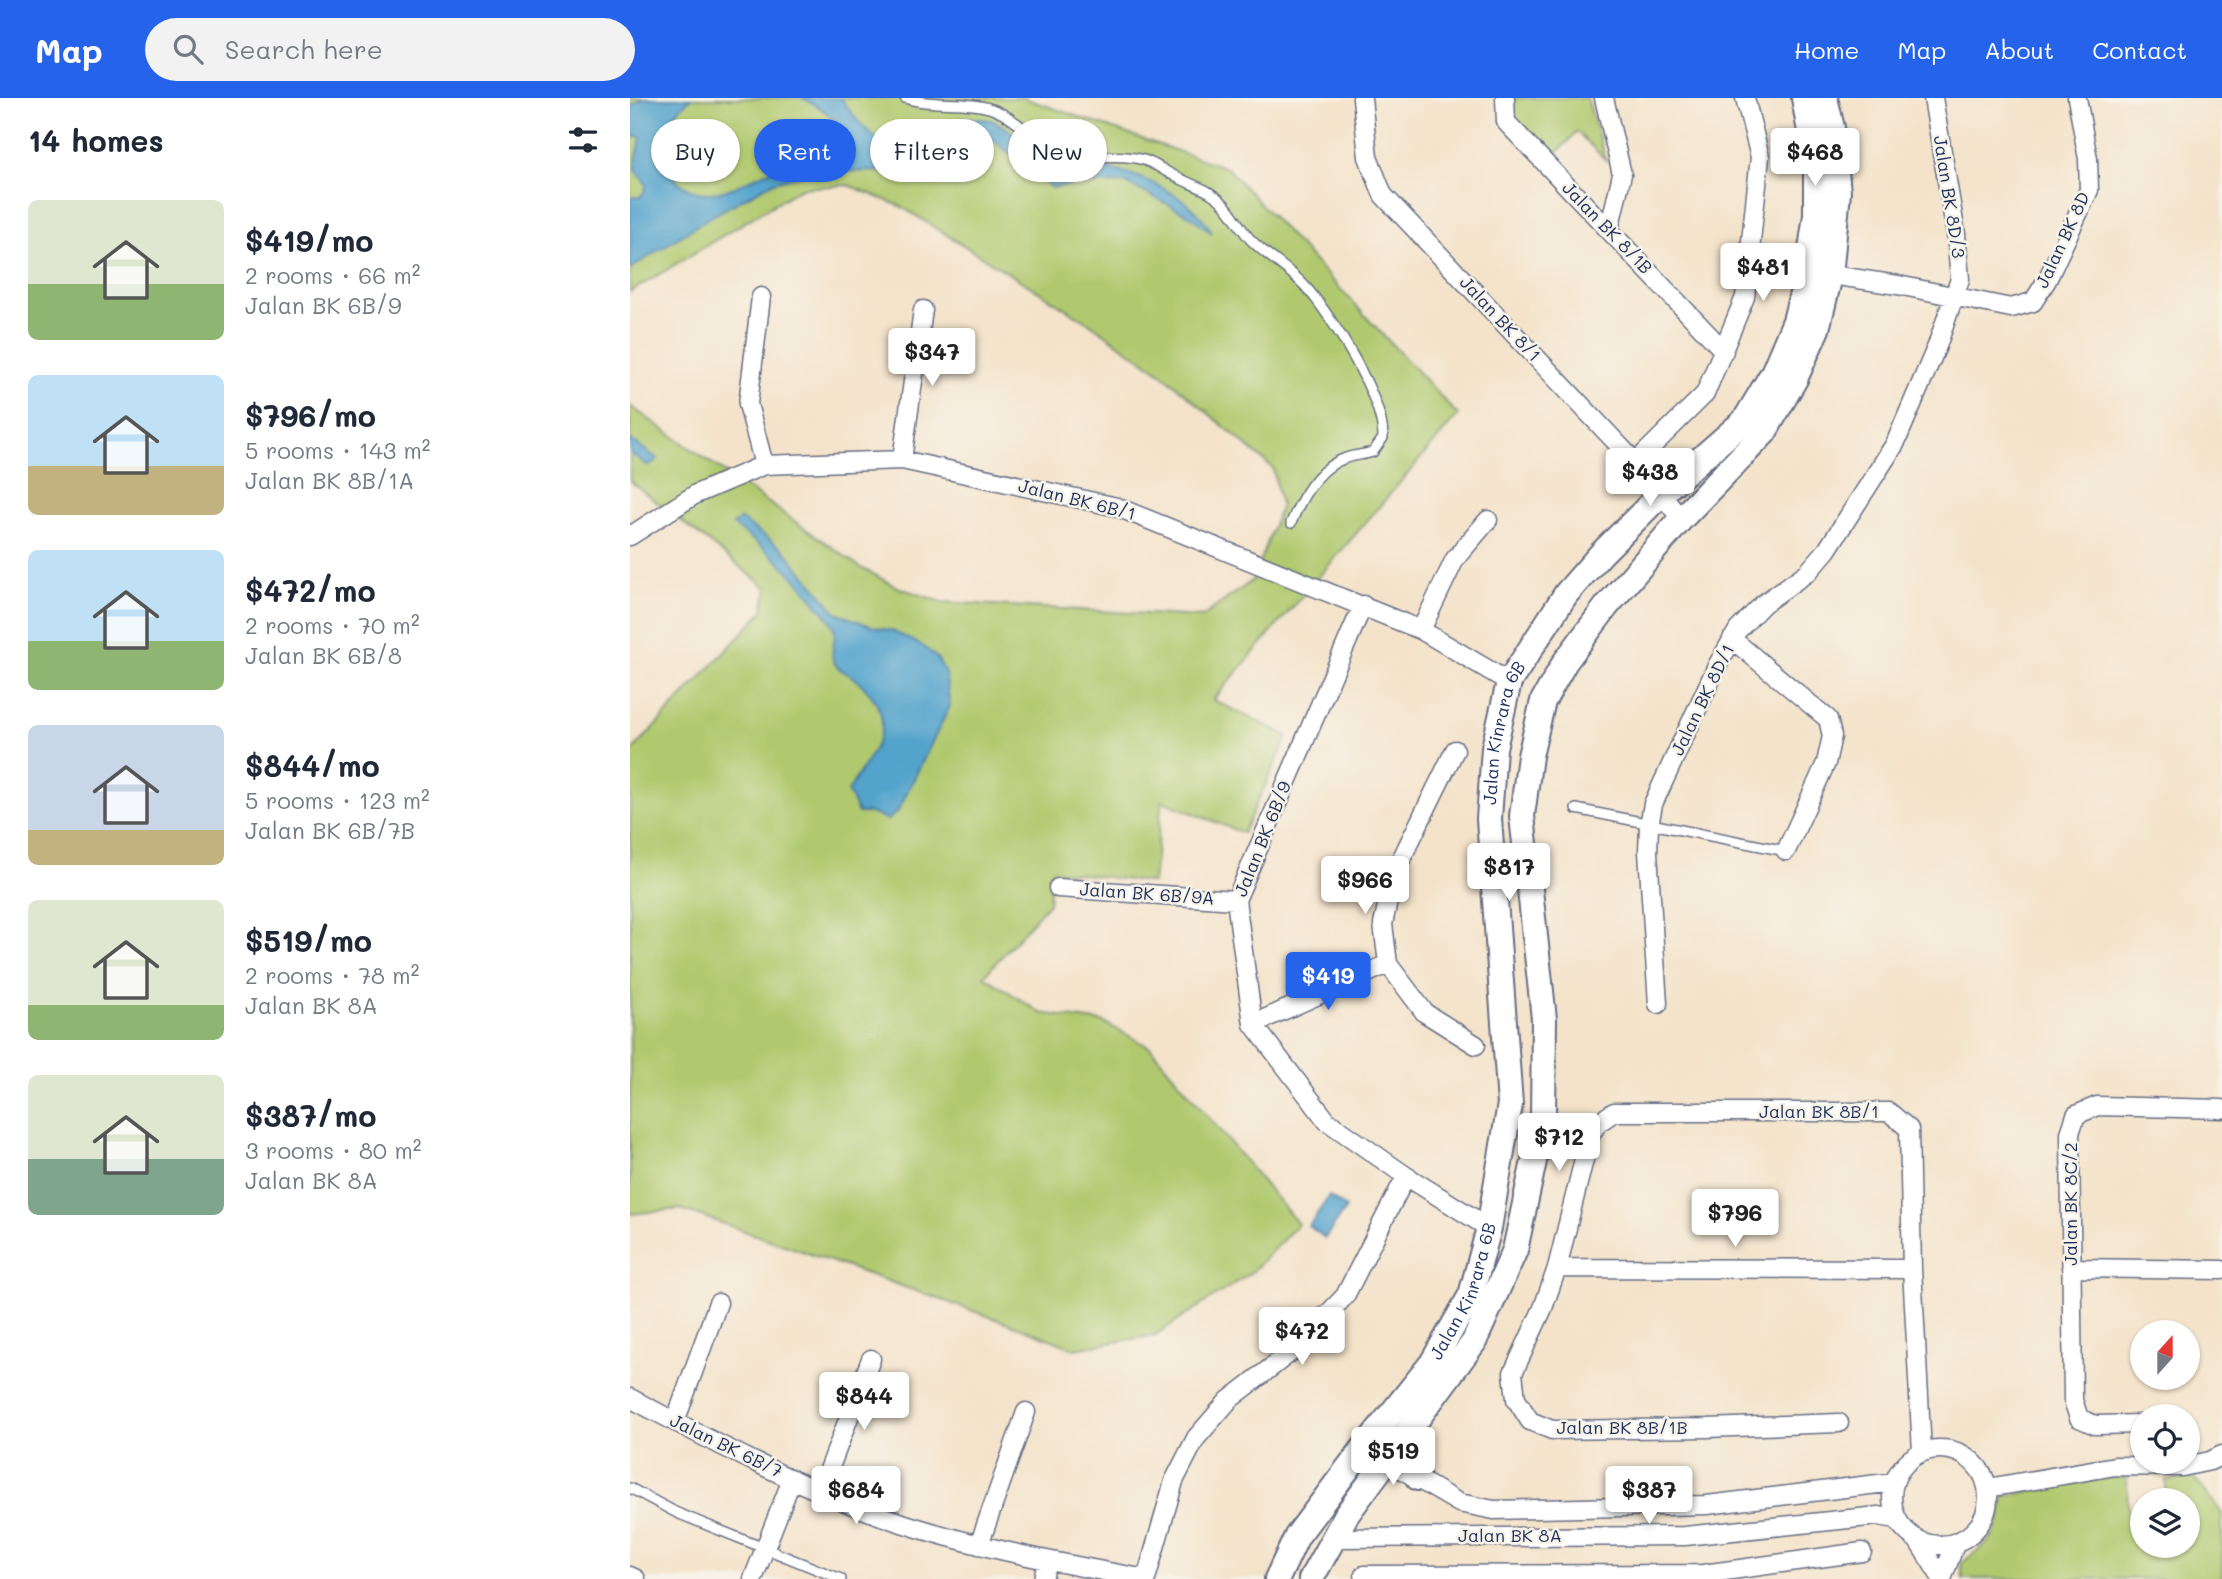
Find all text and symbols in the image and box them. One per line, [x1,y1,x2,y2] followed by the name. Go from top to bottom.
[145,18,635,81] search box
[35,28,103,71] text: Map
[169,30,207,68] icon: search
[225,32,383,66] text: Search here
[1794,34,1859,65] text: Home
[1897,34,1946,65] text: Map
[1984,34,2054,65] text: About
[2092,34,2187,65] text: Contact
[651,119,740,182] chip: Buy
[754,119,856,182] chip: Rent
[870,119,994,182] chip: Filters
[1008,119,1107,182] chip: New
[28,120,164,160] text: 14 homes
[564,121,602,159] icon: filters
[1774,129,1856,188] pin: $468
[1928,134,1972,260] street label: Jalan BK 8D/3
[1787,136,1843,166] text: $468
[1557,176,1658,279] street label: Jalan BK 8/1B
[2029,188,2095,292] street label: Jalan BK 8D
[245,220,373,260] text: $419/mo
[84,228,168,312] icon: home
[1722,244,1804,303] pin: $481
[1736,251,1790,281] text: $481
[245,260,420,290] text: 2 rooms · 66 m²
[1455,270,1547,366] street label: Jalan BK 8/1
[245,290,402,320] text: Jalan BK 6B/9
[891,328,973,388] pin: $347
[904,336,960,366] text: $347
[245,395,376,435] text: $796/mo
[84,403,168,487] icon: home
[245,435,431,465] text: 5 rooms · 143 m²
[1609,448,1691,508] pin: $438
[1622,456,1678,486] text: $438
[245,465,414,495] text: Jalan BK 8B/1A
[1016,473,1138,525] street label: Jalan BK 6B/1
[245,570,376,610] text: $472/mo
[84,578,168,662] icon: home
[245,610,420,640] text: 2 rooms · 70 m²
[245,640,402,670] text: Jalan BK 6B/8
[1665,640,1739,759] street label: Jalan BK 8D/1
[1477,656,1531,806] street label: Jalan Kinrara 6B
[245,745,380,785] text: $844/mo
[84,753,168,837] icon: home
[1228,777,1296,900] street label: Jalan BK 6B/9
[245,785,430,815] text: 5 rooms · 123 m²
[245,815,415,845] text: Jalan BK 6B/7B
[1468,844,1550,903] pin: $817
[1483,851,1535,881] text: $817
[1324,856,1406,916] pin: $966
[1337,864,1393,894] text: $966
[1079,876,1215,910] street label: Jalan BK 6B/9A
[245,920,372,960] text: $519/mo
[84,928,168,1012] icon: home
[1287,953,1369,1012] pin: $419
[245,960,419,990] text: 2 rooms · 78 m²
[1302,960,1354,990] text: $419
[245,990,378,1020] text: Jalan BK 8A
[245,1095,376,1135] text: $387/mo
[1759,1099,1879,1123] street label: Jalan BK 8B/1
[84,1103,168,1187] icon: home
[1518,1114,1600,1173] pin: $712
[1534,1121,1584,1151] text: $712
[245,1135,421,1165] text: 3 rooms · 80 m²
[2058,1142,2082,1266] street label: Jalan BK 8C/2
[245,1165,378,1195] text: Jalan BK 8A
[1694,1190,1776,1249] pin: $796
[1708,1197,1762,1227] text: $796
[1423,1220,1501,1364] street label: Jalan Kinrara 6B
[1261,1308,1343,1367] pin: $472
[1275,1315,1329,1345] text: $472
[2130,1320,2200,1390] north arrow
[2130,1320,2200,1558] map controls
[823,1372,905,1432] pin: $844
[835,1380,893,1410] text: $844
[2130,1404,2200,1474] button: locate
[666,1408,786,1483] street label: Jalan BK 6B/7
[1556,1415,1688,1439] street label: Jalan BK 8B/1B
[1352,1428,1434,1487] pin: $519
[1367,1435,1419,1465] text: $519
[815,1466,897,1526] pin: $684
[1608,1466,1690,1526] pin: $387
[828,1474,884,1504] text: $684
[1621,1474,1677,1504] text: $387
[2130,1488,2200,1558] button: layers
[1458,1523,1562,1547] street label: Jalan BK 8A

